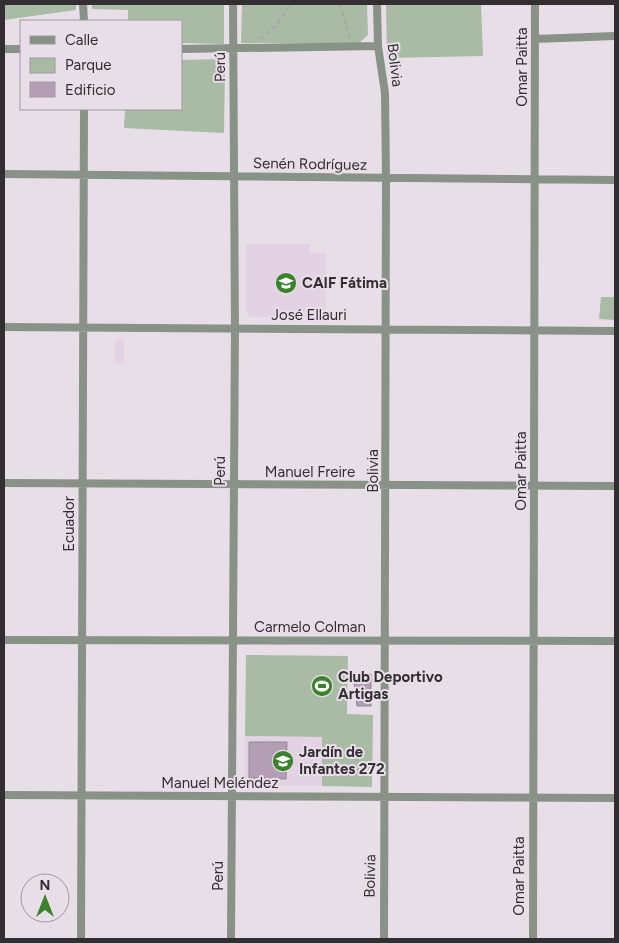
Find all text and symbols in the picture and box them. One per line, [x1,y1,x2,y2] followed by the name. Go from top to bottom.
[20,20,182,110] legend
[513,27,531,107] street label: Omar Paitta
[65,31,98,49] text: Calle
[383,42,407,88] street label: Bolivia
[211,52,229,82] street label: Perú
[65,56,112,74] text: Parque
[65,81,116,99] text: Edificio
[253,154,367,174] street label: Senén Rodríguez
[274,271,298,295] school or university icon: CAIF Fátima
[302,274,387,292] place label: CAIF Fátima
[271,306,347,324] street label: José Ellauri
[512,431,530,511] street label: Omar Paitta
[364,449,382,493] street label: Bolivia
[211,456,229,486] street label: Perú
[265,463,355,481] street label: Manuel Freire
[60,496,78,552] street label: Ecuador
[254,618,366,636] street label: Carmelo Colman
[338,668,443,703] place label: Club Deportivo Artigas
[310,674,334,698] sports icon: Club Deportivo Artigas
[299,743,385,778] place label: Jardín de Infantes 272
[271,749,295,773] school or university icon: Jardín de Infantes 272
[161,774,279,792] street label: Manuel Meléndez
[510,836,528,916] street label: Omar Paitta
[361,854,379,898] street label: Bolivia
[209,861,227,891] street label: Perú
[20,873,70,923] north arrow
[40,877,50,894] text: N

